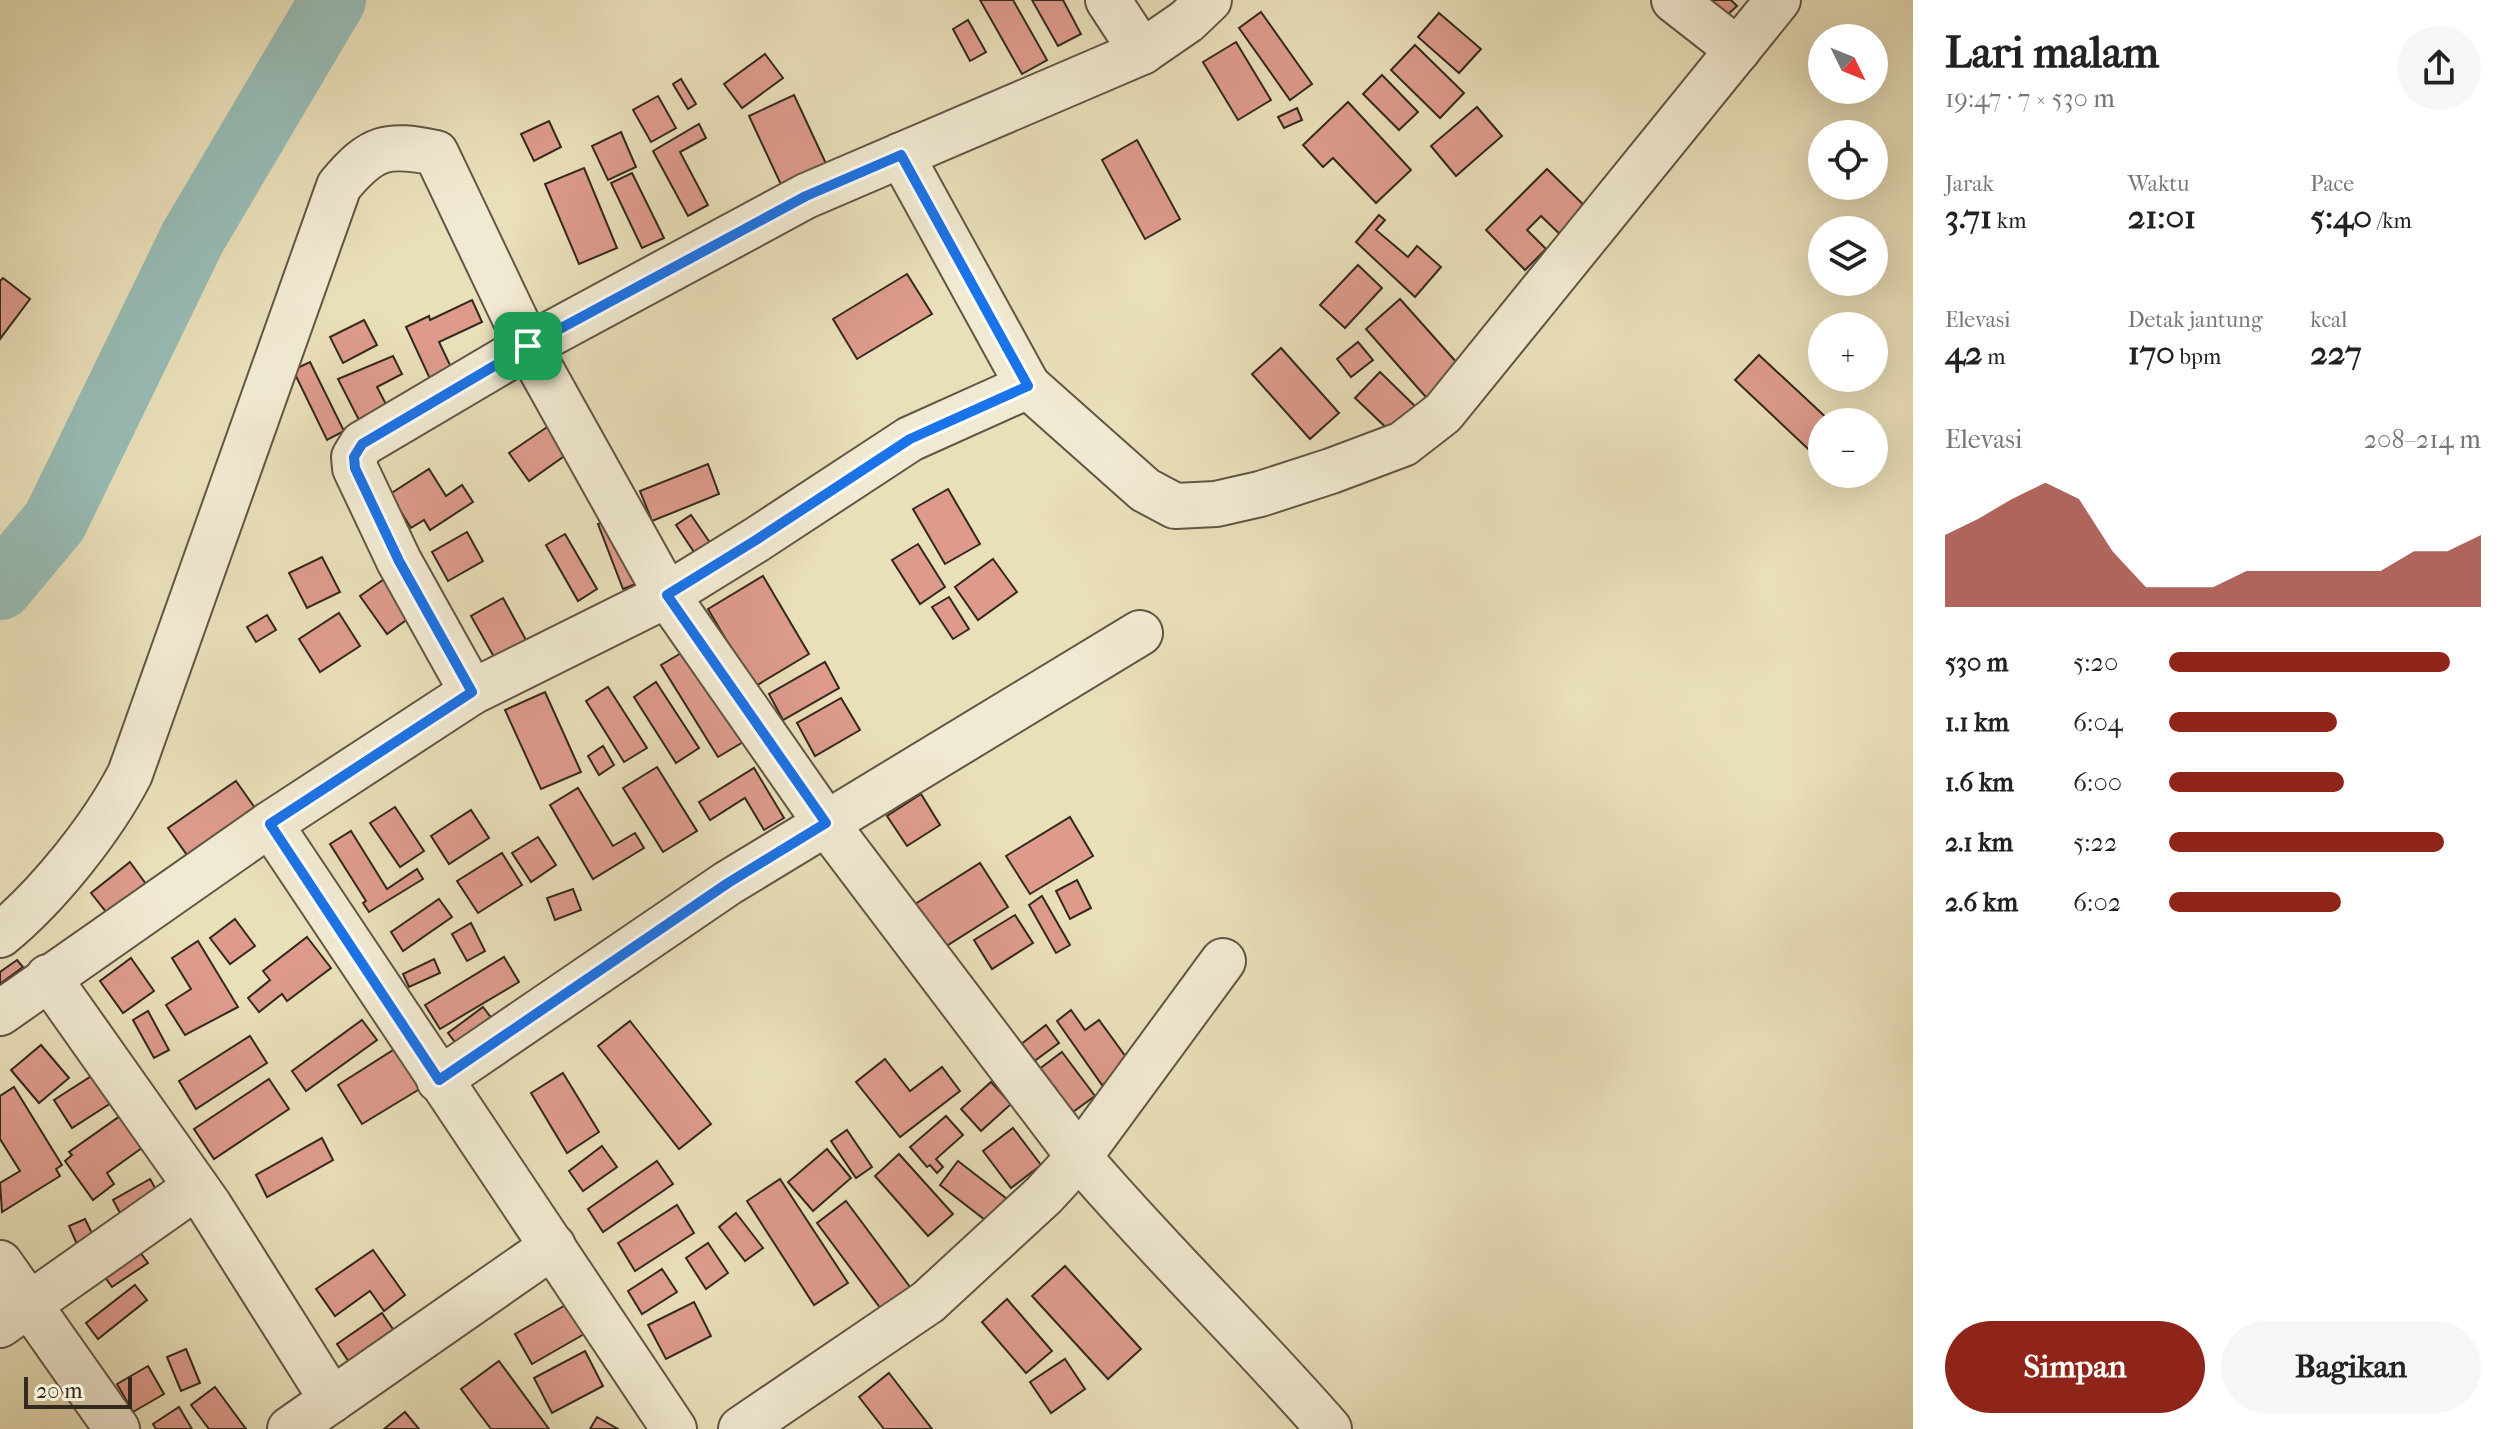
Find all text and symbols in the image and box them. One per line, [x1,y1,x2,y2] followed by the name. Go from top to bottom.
[1808,24,1888,104] north arrow
[1808,24,1888,488] map controls
[2397,26,2481,110] button: share
[1945,27,2159,78] text: Lari malam
[1945,83,2115,114] text: 19:47 · 7 × 530 m
[1808,120,1888,200] button: locate
[1945,171,1994,197] text: Jarak
[2128,171,2190,197] text: Waktu
[2310,171,2354,197] text: Pace
[1945,197,1992,237] text: 3.71
[2128,197,2196,237] text: 21:01
[2310,197,2372,237] text: 5:40
[1992,208,2026,234] text: km
[2372,208,2412,234] text: /km
[1808,216,1888,296] button: layers
[1945,307,2011,333] text: Elevasi
[2128,307,2263,333] text: Detak jantung
[2310,307,2347,333] text: kcal
[494,312,562,380] pin
[1808,312,1888,392] button: +
[506,324,550,368] icon: arrive
[1945,333,1983,373] text: 42
[2128,333,2175,373] text: 170
[2310,333,2362,373] text: 227
[1983,344,2006,370] text: m
[2175,344,2221,370] text: bpm
[1808,408,1888,488] button: −
[1945,424,2023,455] text: Elevasi
[2364,424,2481,455] text: 208–214 m
[1945,647,2008,678] text: 530 m
[2073,647,2118,678] text: 5:20
[1945,707,2009,738] text: 1.1 km
[2073,707,2123,738] text: 6:04
[1945,767,2014,798] text: 1.6 km
[2073,767,2122,798] text: 6:00
[1945,827,2013,858] text: 2.1 km
[2073,827,2117,858] text: 5:22
[1945,887,2018,918] text: 2.6 km
[2073,887,2121,918] text: 6:02
[1945,1321,2205,1413] button: Simpan
[2221,1321,2481,1413] button: Bagikan
[24,1373,132,1409] scale bar
[36,1378,82,1404] text: 20 m

